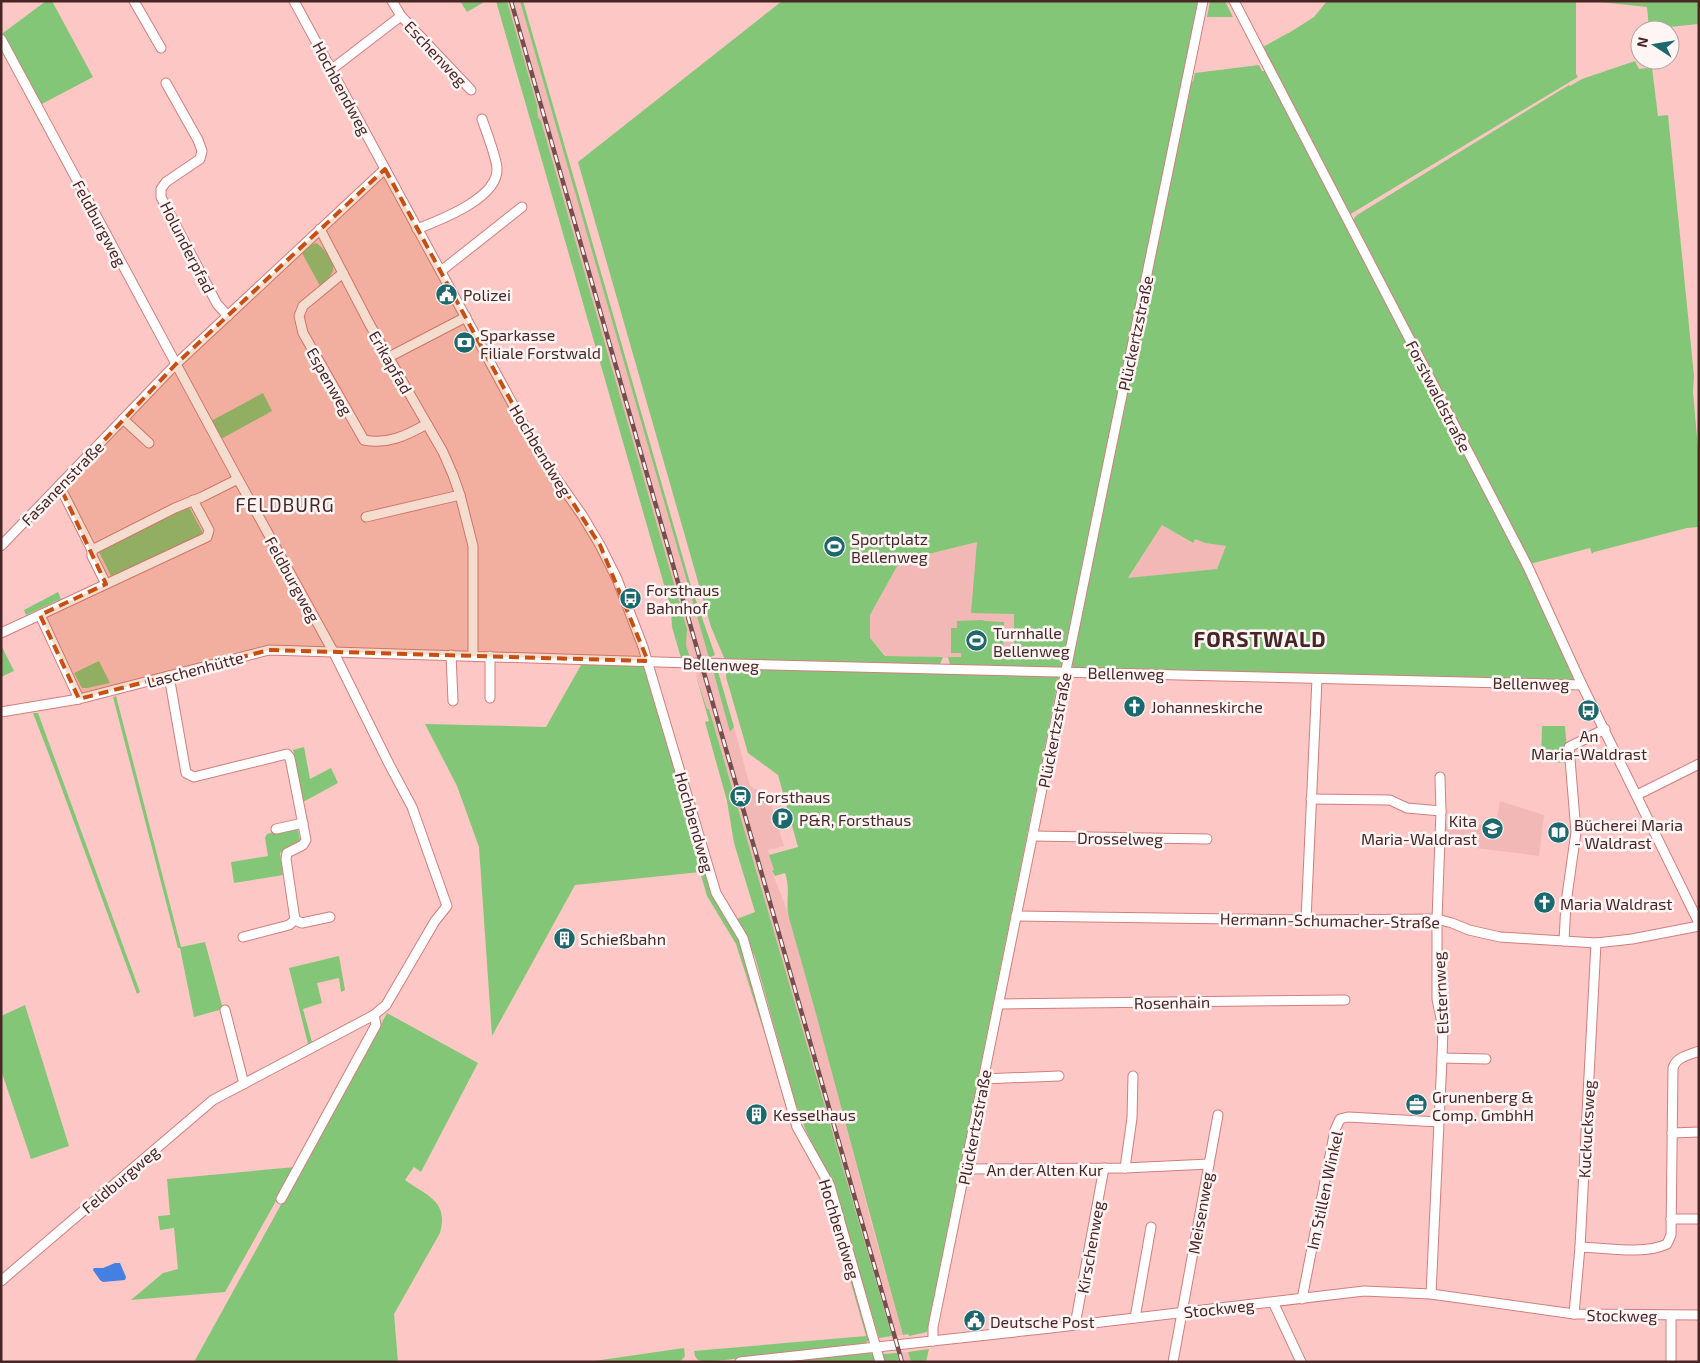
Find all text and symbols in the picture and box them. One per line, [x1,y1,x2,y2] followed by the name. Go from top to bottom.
[401,16,471,90] street label: Eschenweg
[1630,20,1680,70] north arrow
[1632,35,1651,49] text: N
[309,38,375,138] street label: Hochbendweg
[69,177,131,269] street label: Feldburgweg
[157,198,219,296] street label: Holunderpfad
[1114,274,1156,392] street label: Plückertzstraße
[435,282,459,306] public building icon: Polizei
[463,285,511,304] place label: Polizei
[480,325,601,362] place label: Sparkasse Filiale Forstwald
[365,327,417,397] street label: Erikapfad
[452,331,476,355] bank icon: Sparkasse Filiale Forstwald
[1403,337,1475,455] street label: Forstwaldstraße
[303,344,357,418] street label: Espenweg
[506,401,576,499] street label: Hochbendweg
[17,437,107,529] street label: Fasanenstraße
[235,493,335,516] district label: FELDBURG
[851,529,928,566] place label: Sportplatz Bellenweg
[262,533,324,625] street label: Feldburgweg
[823,535,847,559] sports icon: Sportplatz Bellenweg
[646,580,719,617] place label: Forsthaus Bahnhof
[618,586,642,610] bus stop icon: Forsthaus Bahnhof
[993,623,1070,660] place label: Turnhalle Bellenweg
[1194,626,1326,651] district label: FORSTWALD
[965,629,989,653] sports icon: Turnhalle Bellenweg
[145,647,245,691] street label: Laschenhütte
[682,653,760,675] street label: Bellenweg
[1088,663,1165,683] street label: Bellenweg
[1034,671,1074,789] street label: Plückertzstraße
[1493,673,1570,693] street label: Bellenweg
[1123,694,1147,718] church icon: Johanneskirche
[1151,697,1263,716] place label: Johanneskirche
[1577,699,1601,723] bus stop icon: An Maria-Waldrast
[1531,726,1647,763] place label: An Maria-Waldrast
[672,770,718,875] street label: Hochbendweg
[729,784,753,808] station icon: Forsthaus
[757,787,830,806] place label: Forsthaus
[771,807,795,831] parking icon: P&R, Forsthaus
[799,810,911,829] place label: P&R, Forsthaus
[1361,811,1477,848] place label: Kita Maria-Waldrast
[1574,815,1683,852] place label: Bücherei Maria - Waldrast
[1481,817,1505,841] school or university icon: Kita Maria-Waldrast
[1546,821,1570,845] library icon: Bücherei Maria - Waldrast
[1077,828,1163,848] street label: Drosselweg
[1532,891,1556,915] church icon: Maria Waldrast
[1560,894,1672,913] place label: Maria Waldrast
[1220,909,1440,931] street label: Hermann-Schumacher-Straße
[552,926,576,950] building icon: Schießbahn
[580,929,666,948] place label: Schießbahn
[1428,951,1452,1035] street label: Elsternweg
[1134,992,1210,1012] street label: Rosenhain
[954,1068,994,1186] street label: Plückertzstraße
[1574,1079,1598,1179] street label: Kuckucksweg
[1432,1087,1534,1124] place label: Grunenberg & Comp. GmbhH
[1404,1093,1428,1117] office icon: Grunenberg & Comp. GmbhH
[745,1102,769,1126] building icon: Kesselhaus
[773,1105,856,1124] place label: Kesselhaus
[1302,1129,1346,1251] street label: Im Stillen Winkel
[77,1141,163,1217] street label: Feldburgweg
[987,1160,1104,1179] street label: An der Alten Kur
[1183,1170,1217,1256] street label: Meisenweg
[816,1177,864,1281] street label: Hochbendweg
[1073,1199,1107,1295] street label: Kirschenweg
[1183,1295,1255,1321] street label: Stockweg
[1586,1305,1658,1325] street label: Stockweg
[962,1309,986,1333] public building icon: Deutsche Post
[990,1312,1095,1331] place label: Deutsche Post

